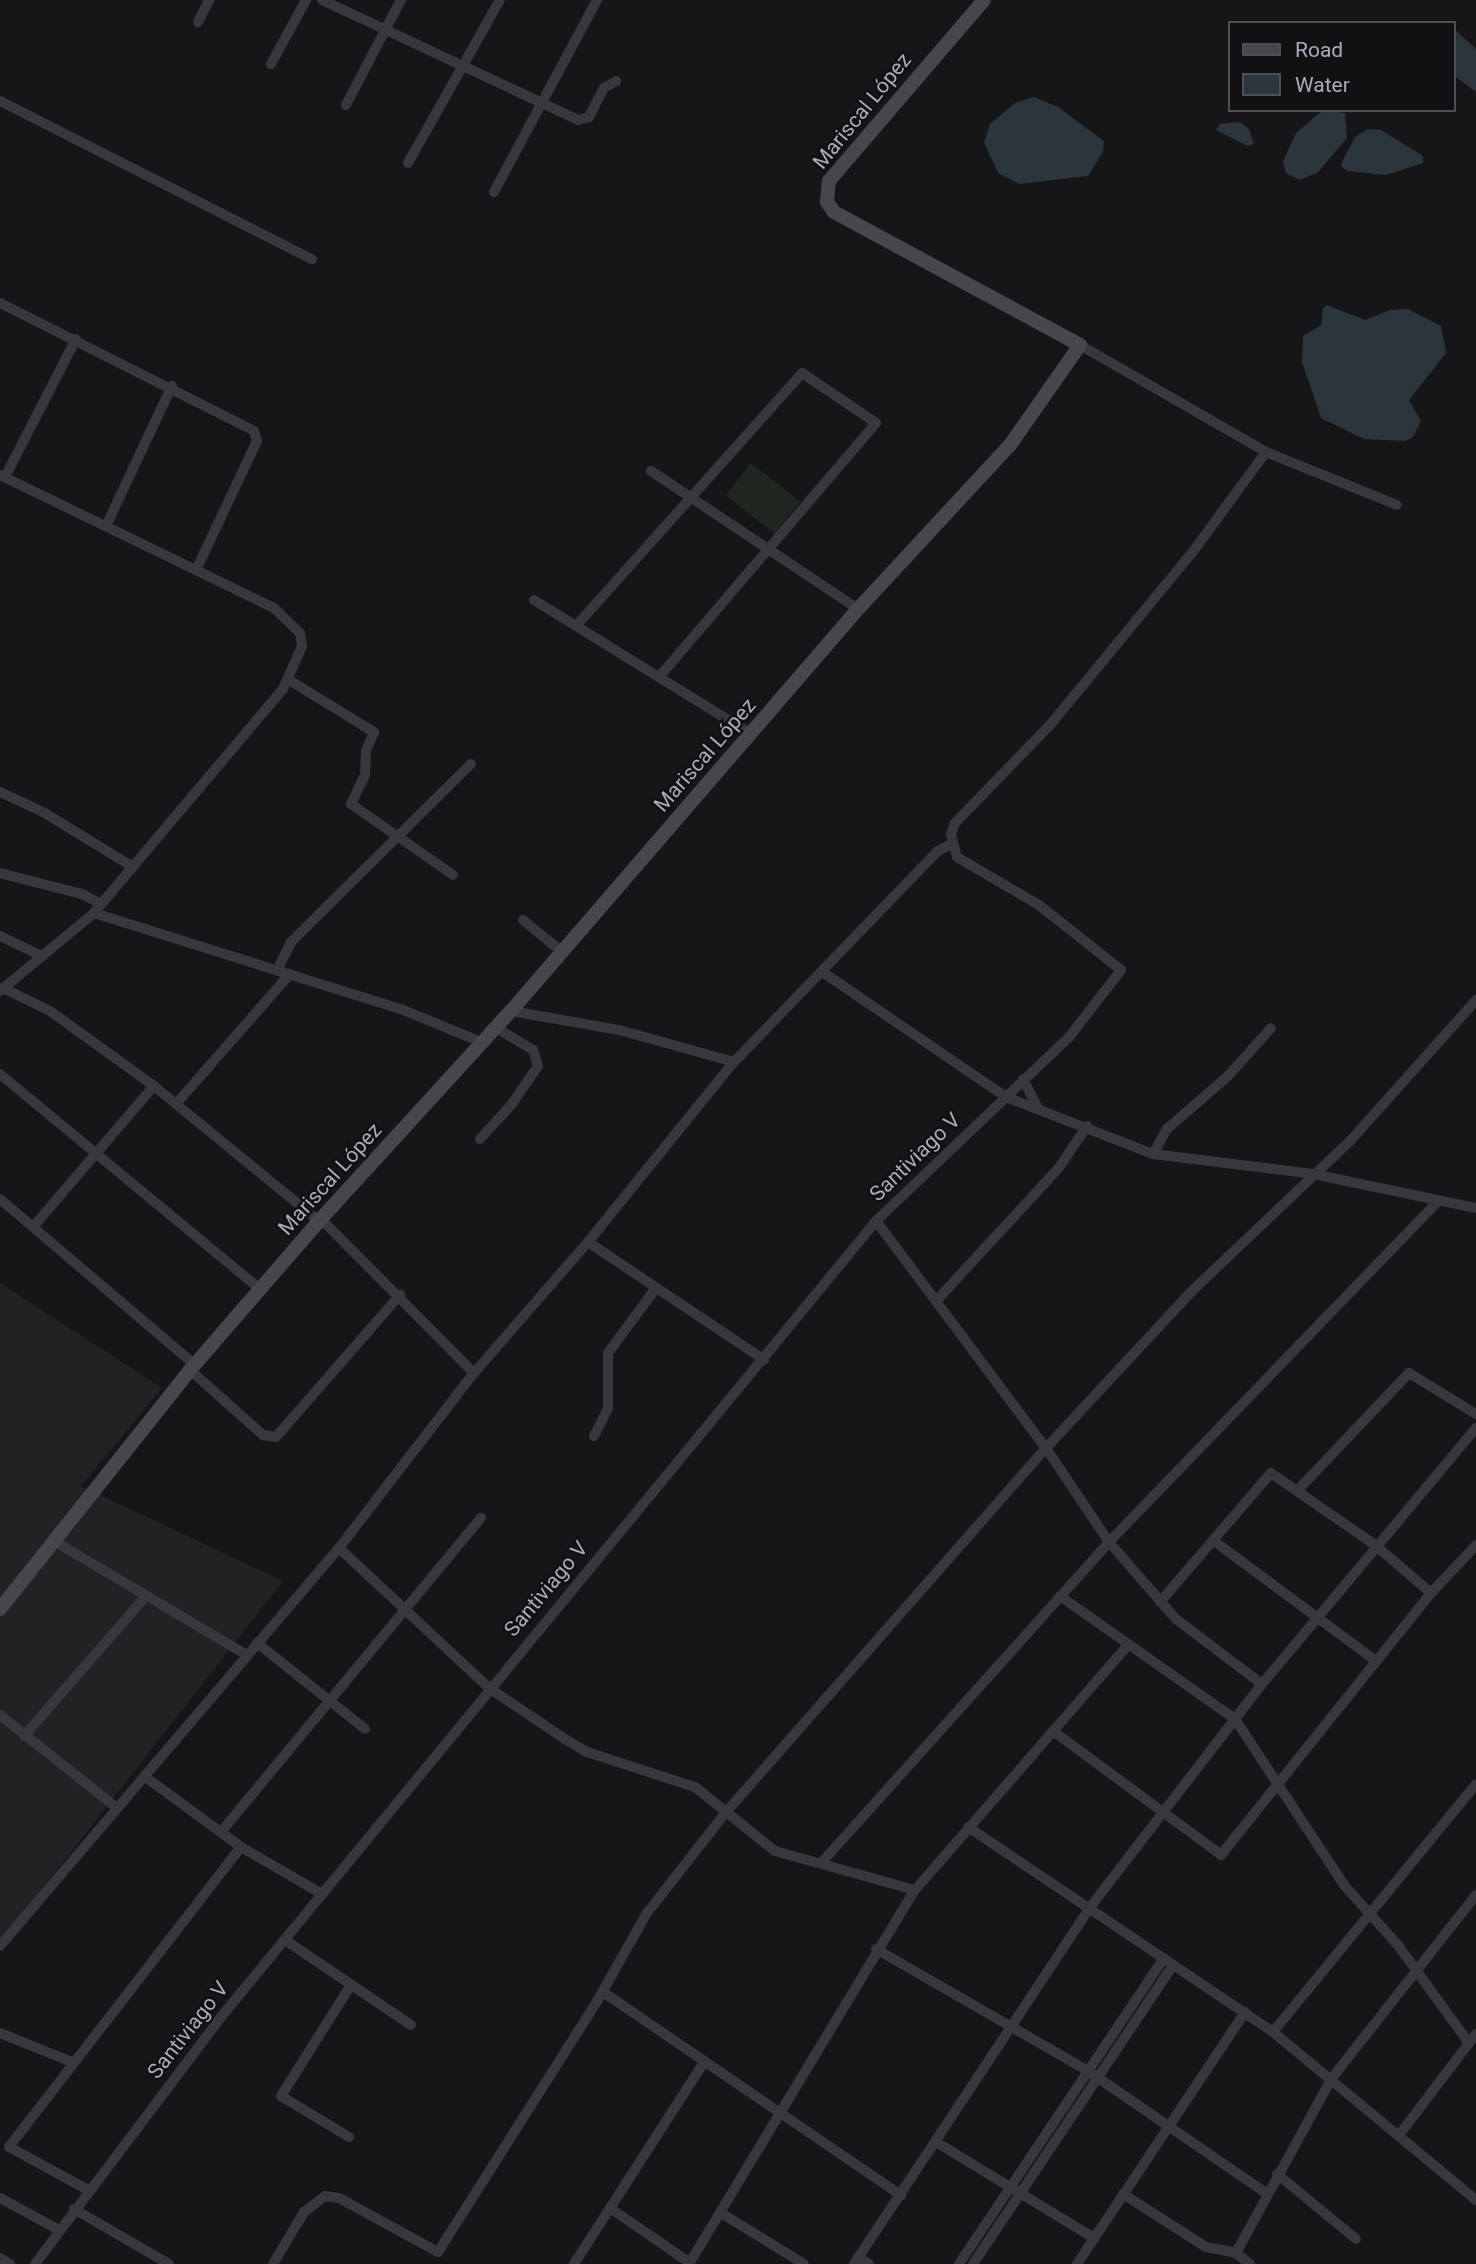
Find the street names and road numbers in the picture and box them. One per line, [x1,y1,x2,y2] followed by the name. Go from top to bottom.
[807,48,917,174] street label: Mariscal López
[649,693,761,817] street label: Mariscal López
[864,1107,966,1207] street label: Santiviago V
[273,1118,387,1240] street label: Mariscal López
[499,1536,593,1642] street label: Santiviago V
[142,1976,234,2084] street label: Santiviago V

